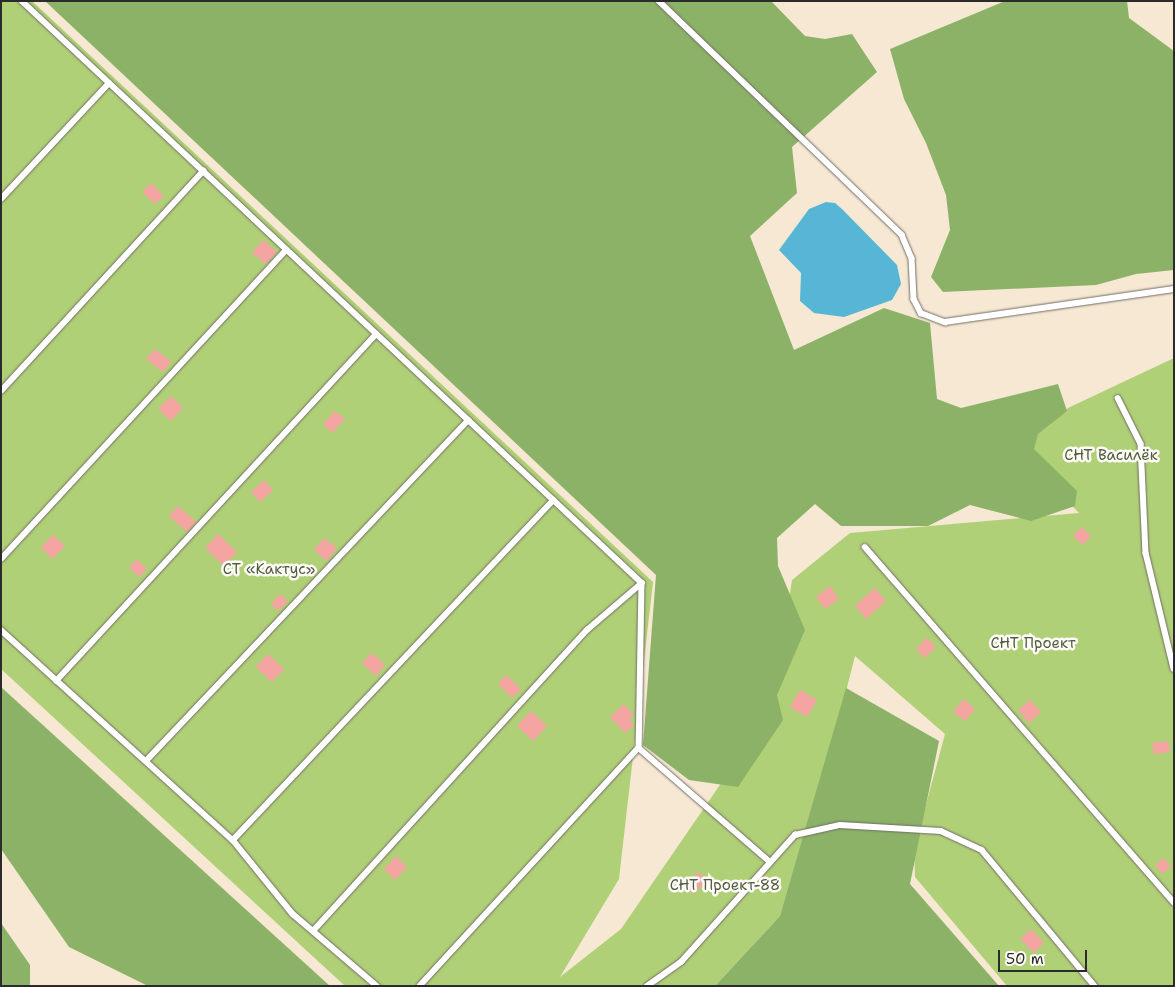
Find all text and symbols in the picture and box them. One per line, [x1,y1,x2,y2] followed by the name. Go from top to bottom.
[1064,447,1158,465] park label: СНТ Василёк
[223,561,315,579] park label: СТ «Кактус»
[990,635,1076,653] park label: СНТ Проект
[670,877,780,895] park label: СНТ Проект-88
[1000,940,1089,972] scale bar
[1006,949,1044,969] text: 50 m

